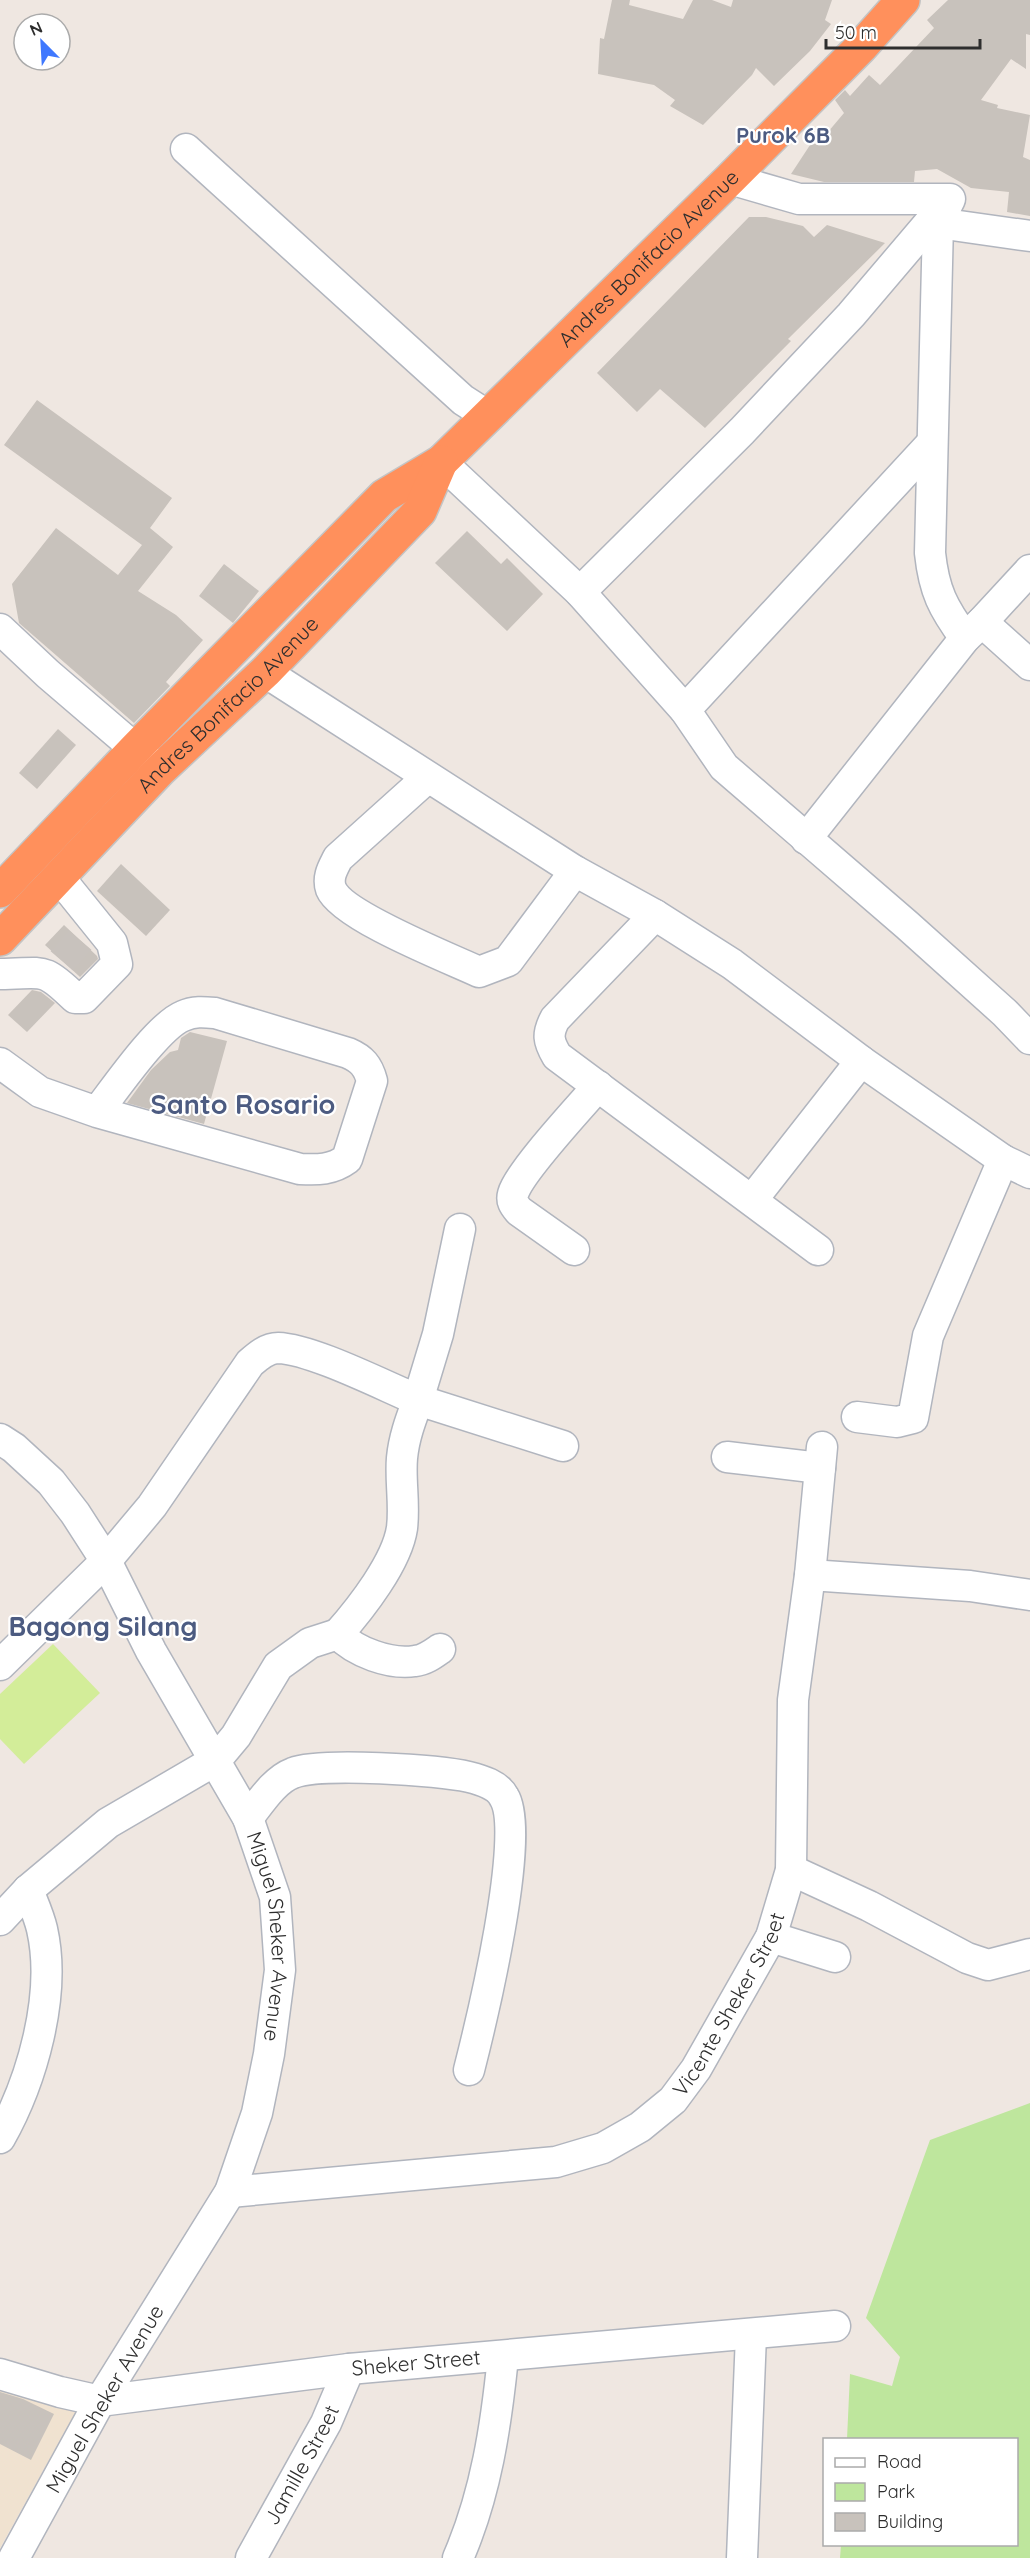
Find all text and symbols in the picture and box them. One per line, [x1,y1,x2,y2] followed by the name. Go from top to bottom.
[12,12,72,72] north arrow
[826,12,980,50] scale bar
[26,17,45,40] text: N
[835,21,877,44] text: 50 m
[736,121,830,149] district label: Purok 6B
[552,164,744,352] street label: Andres Bonifacio Avenue
[131,610,324,798] street label: Andres Bonifacio Avenue
[151,1087,335,1121] district label: Santo Rosario
[8,1609,198,1643] district label: Bagong Silang
[242,1828,294,2043] street label: Miguel Sheker Avenue
[666,1909,790,2101] street label: Vicente Sheker Street
[40,2300,169,2497] street label: Miguel Sheker Avenue
[350,2343,482,2381] street label: Sheker Street
[258,2401,344,2529] street label: Jamille Street
[823,2438,1018,2546] legend
[877,2450,922,2473] text: Road
[877,2480,915,2503] text: Park
[877,2510,943,2533] text: Building

